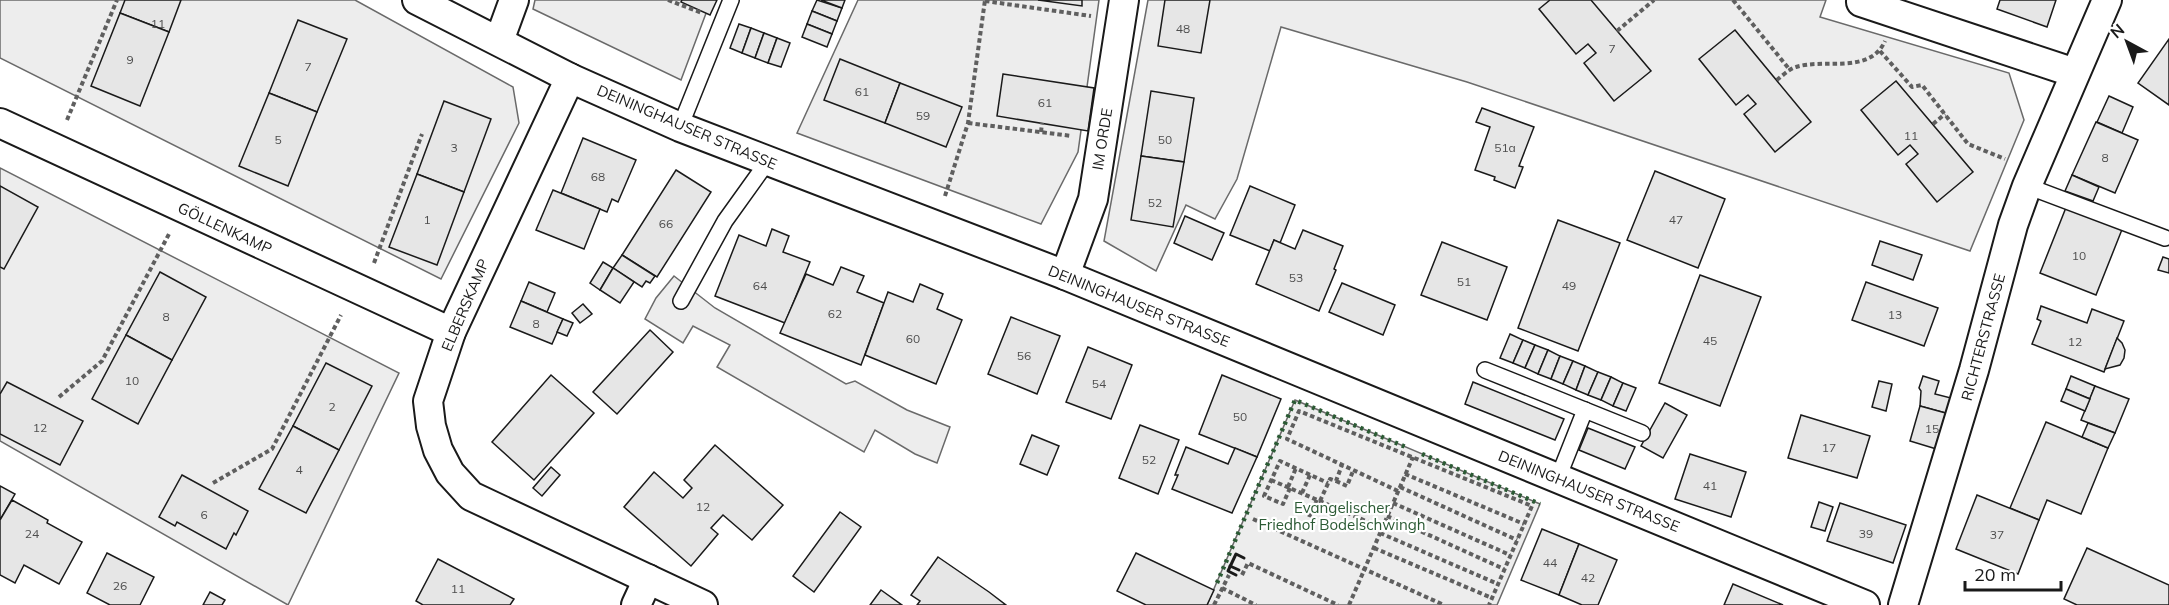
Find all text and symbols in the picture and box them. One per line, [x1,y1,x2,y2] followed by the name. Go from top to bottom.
[2097,12,2157,72] north arrow
[151,16,165,31] house number: 11
[2106,19,2128,42] text: N
[1176,21,1190,36] house number: 48
[1608,41,1616,56] house number: 7
[126,52,134,67] house number: 9
[304,59,312,74] house number: 7
[594,80,780,174] street label: DEININGHAUSER STRASSE
[855,84,869,99] house number: 61
[1038,95,1052,110] house number: 61
[1088,106,1116,171] street label: IM ORDE
[916,108,930,123] house number: 59
[1904,128,1918,143] house number: 11
[274,132,282,147] house number: 5
[1158,132,1172,147] house number: 50
[450,140,458,155] house number: 3
[1494,140,1516,155] house number: 51a
[2101,150,2109,165] house number: 8
[591,169,605,184] house number: 68
[1148,195,1162,210] house number: 52
[175,198,275,258] street label: GÖLLENKAMP
[423,212,431,227] house number: 1
[1669,212,1683,227] house number: 47
[659,216,673,231] house number: 66
[2072,248,2086,263] house number: 10
[437,256,493,354] street label: ELBERSKAMP
[1046,261,1233,351] street label: DEININGHAUSER STRASSE
[1289,270,1303,285] house number: 53
[1957,271,2009,403] street label: RICHTERSTRASSE
[1457,274,1471,289] house number: 51
[753,278,767,293] house number: 64
[1562,278,1576,293] house number: 49
[828,306,842,321] house number: 62
[1888,307,1902,322] house number: 13
[162,309,170,324] house number: 8
[532,316,540,331] house number: 8
[906,331,920,346] house number: 60
[1703,333,1717,348] house number: 45
[2068,334,2082,349] house number: 12
[1017,348,1031,363] house number: 56
[125,373,139,388] house number: 10
[1092,376,1106,391] house number: 54
[328,399,336,414] house number: 2
[1233,409,1247,424] house number: 50
[33,420,47,435] house number: 12
[1925,421,1939,436] house number: 15
[1822,440,1836,455] house number: 17
[1496,446,1683,536] street label: DEININGHAUSER STRASSE
[1142,452,1156,467] house number: 52
[295,462,303,477] house number: 4
[1703,478,1717,493] house number: 41
[1258,498,1426,534] park label: Evangelischer Friedhof Bodelschwingh
[696,499,710,514] house number: 12
[200,507,208,522] house number: 6
[25,526,39,541] house number: 24
[1859,526,1873,541] house number: 39
[1990,527,2004,542] house number: 37
[1965,554,2061,592] scale bar
[1543,555,1557,570] house number: 44
[1974,563,2016,586] text: 20 m
[1581,570,1595,585] house number: 42
[113,578,127,593] house number: 26
[451,581,465,596] house number: 11

